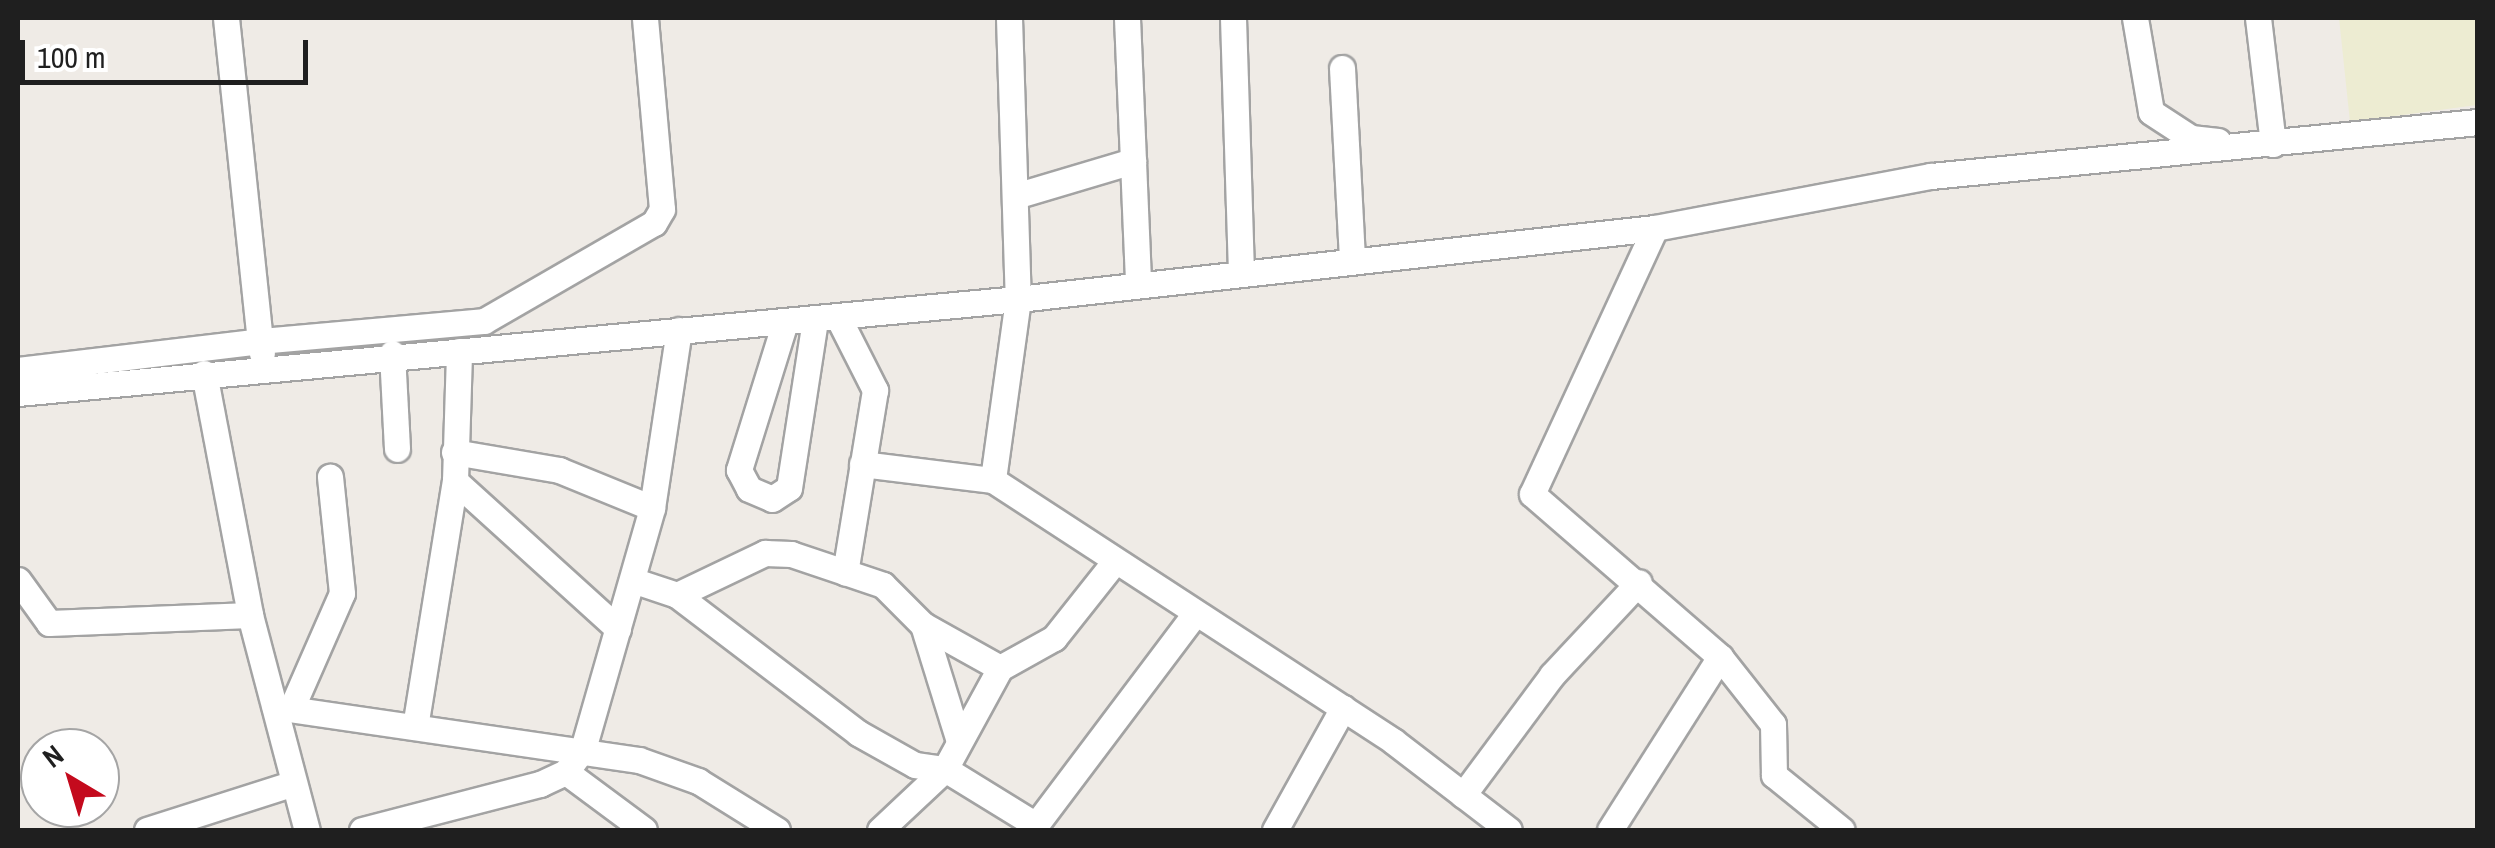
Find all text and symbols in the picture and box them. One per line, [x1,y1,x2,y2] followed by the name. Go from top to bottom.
[25,20,312,82] scale bar
[37,37,105,77] text: 100 m
[20,728,120,828] north arrow
[35,736,71,776] text: N

